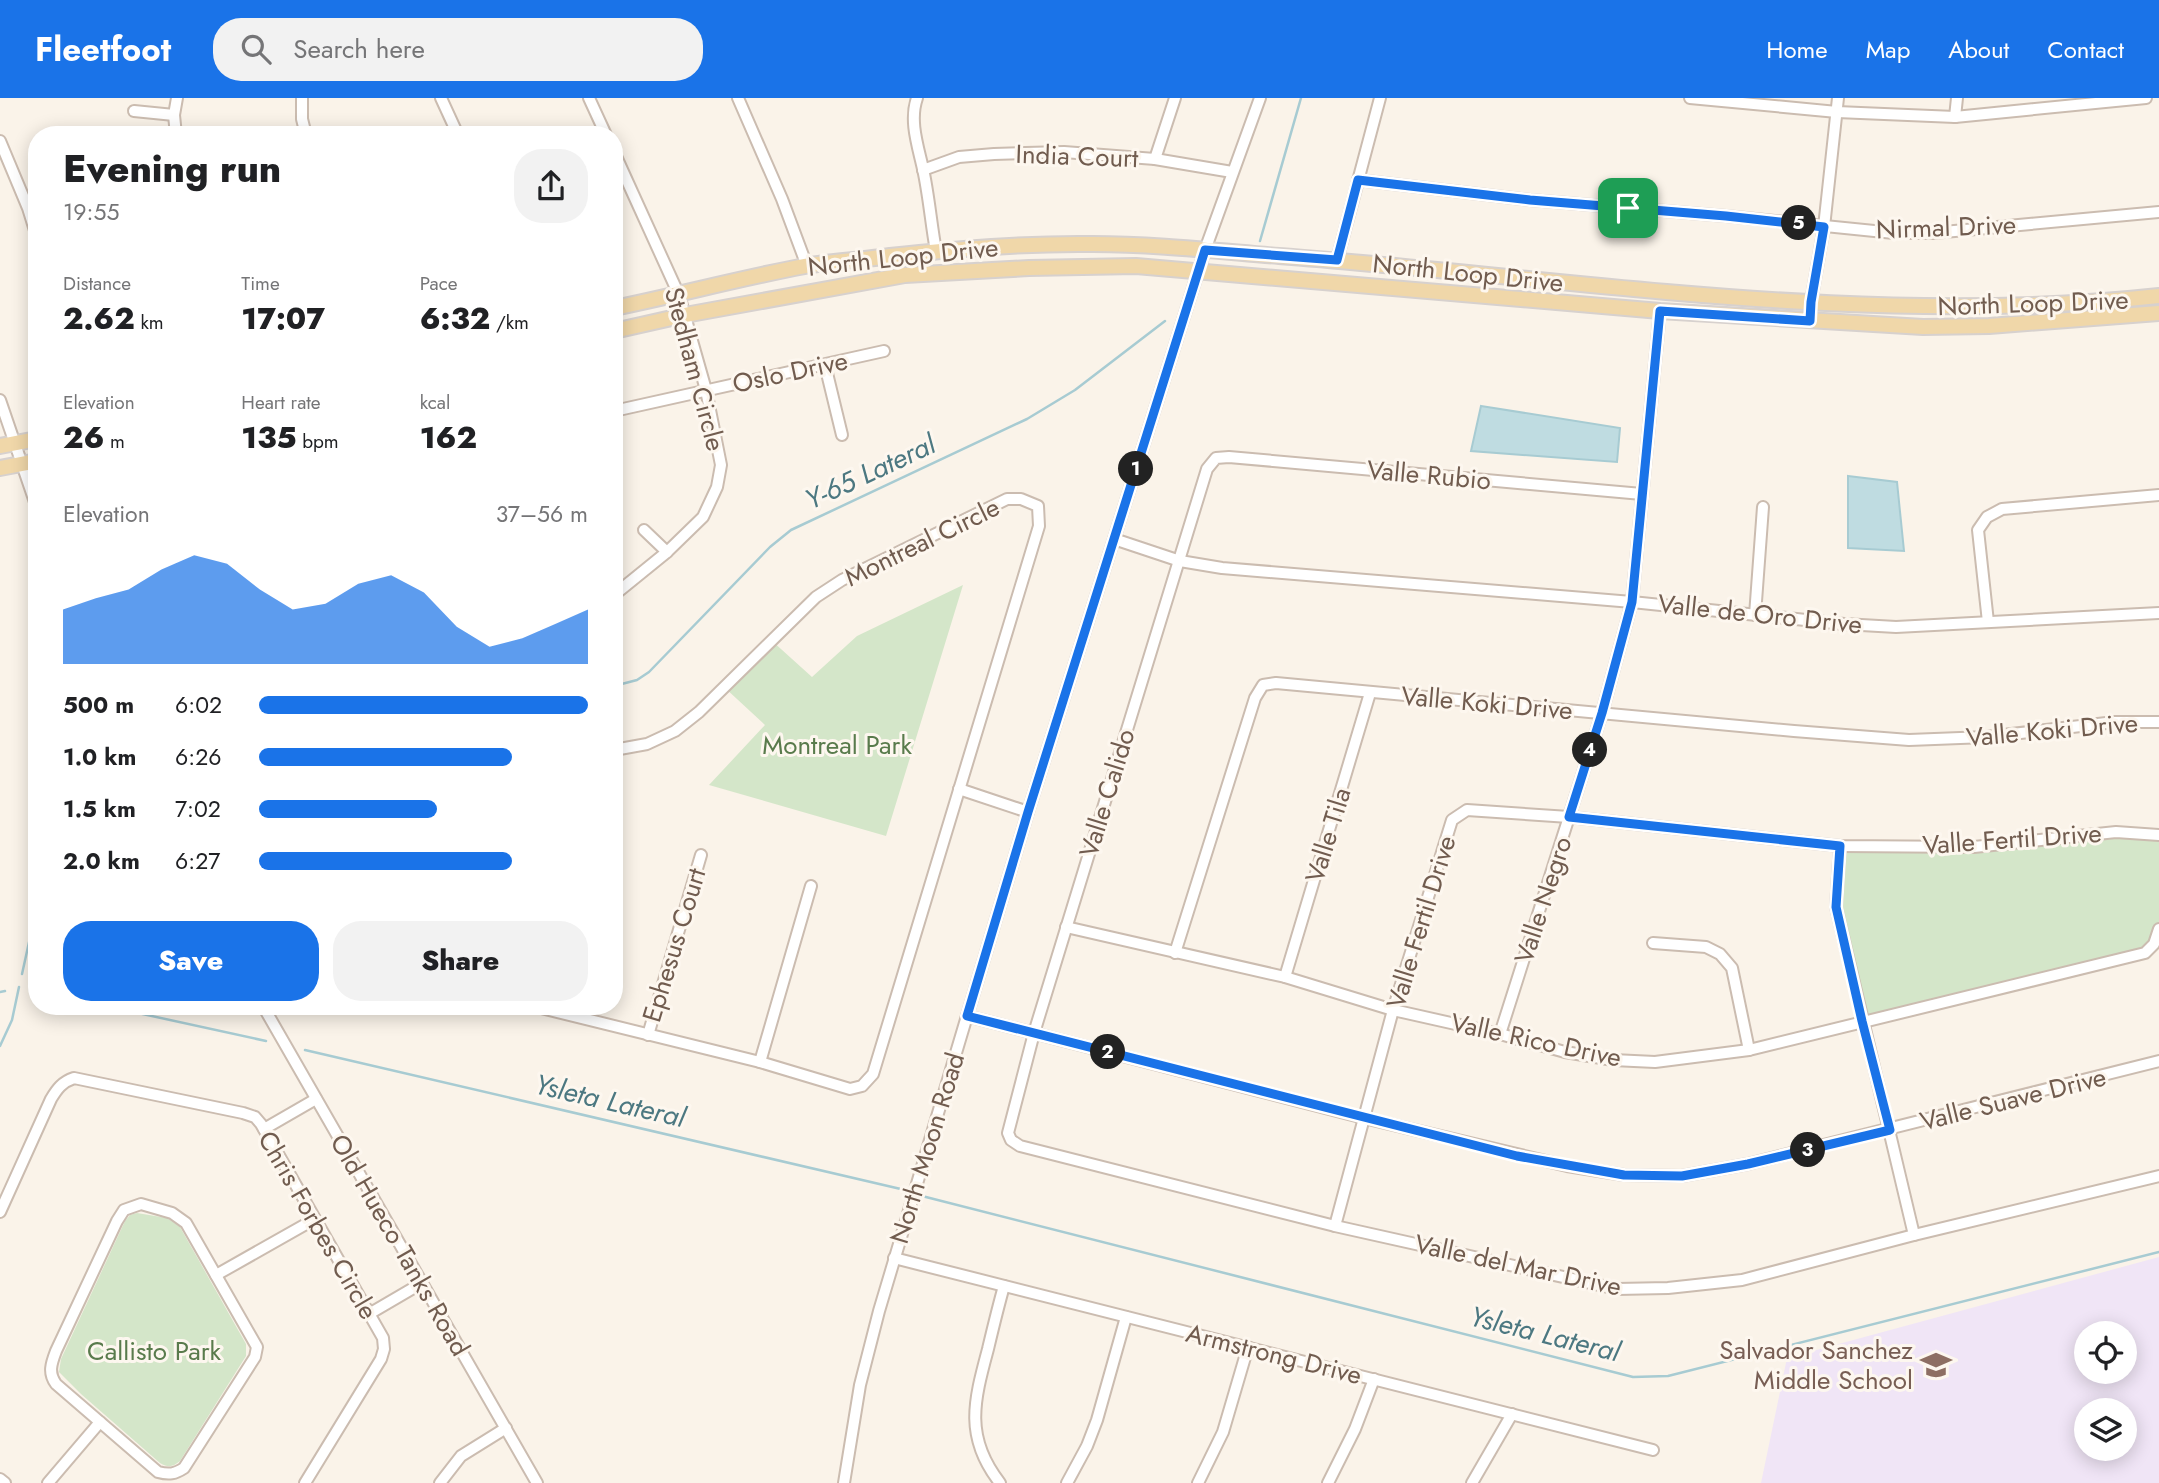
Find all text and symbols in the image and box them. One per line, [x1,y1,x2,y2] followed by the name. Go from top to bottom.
[213,18,703,81] search box
[35,26,171,73] text: Fleetfoot
[237,30,275,68] icon: search
[293,30,425,68] text: Search here
[1766,32,1828,67] text: Home
[1866,32,1910,67] text: Map
[1948,32,2009,67] text: About
[2047,32,2124,67] text: Contact
[1015,135,1140,177] street label: India Court
[63,141,281,196] text: Evening run
[514,149,588,223] button: share
[1598,178,1658,238] pin
[1609,189,1647,227] icon: arrive
[63,195,119,229] text: 19:55
[1782,206,1816,240] pin: 5
[1875,206,2017,248] street label: Nirmal Drive
[1792,209,1805,236] text: 5
[806,228,1000,286] street label: North Loop Drive
[1371,244,1565,302] street label: North Loop Drive
[63,270,131,297] text: Distance
[241,270,280,297] text: Time
[420,270,458,297] text: Pace
[1937,281,2129,325] street label: North Loop Drive
[655,283,735,455] street label: Stedham Circle
[63,297,135,340] text: 2.62
[241,297,325,340] text: 17:07
[420,297,490,340] text: 6:32
[135,309,164,336] text: km
[490,309,529,336] text: /km
[729,341,851,403] street label: Oslo Drive
[63,389,135,416] text: Elevation
[241,389,321,416] text: Heart rate
[420,389,450,416] text: kcal
[63,416,104,459] text: 26
[241,416,297,459] text: 135
[420,416,477,459] text: 162
[798,423,944,520] water label: Y-65 Lateral
[104,428,125,455] text: m
[297,428,339,455] text: bpm
[1365,451,1493,499] street label: Valle Rubio
[1118,452,1154,486] pin: 1
[1131,455,1140,482] text: 1
[838,488,1006,596] street label: Montreal Circle
[63,497,150,531] text: Elevation
[496,497,588,531] text: 37–56 m
[1656,584,1864,644] street label: Valle de Oro Drive
[1400,677,1574,729] street label: Valle Koki Drive
[63,688,134,722] text: 500 m
[175,688,222,722] text: 6:02
[1965,704,2139,756] street label: Valle Koki Drive
[1069,724,1145,862] street label: Valle Calido
[762,726,912,764] park label: Montreal Park
[1572,732,1608,768] pin: 4
[1583,736,1596,763] text: 4
[63,740,136,774] text: 1.0 km
[175,740,221,774] text: 6:26
[1296,783,1360,887] street label: Valle Tila
[63,792,136,826] text: 1.5 km
[175,792,221,826] text: 7:02
[1921,814,2103,864] street label: Valle Fertil Drive
[1377,831,1465,1013] street label: Valle Fertil Drive
[1505,832,1581,968] street label: Valle Negro
[63,844,140,878] text: 2.0 km
[175,844,220,878] text: 6:27
[633,863,716,1027] street label: Ephesus Court
[63,921,319,1001] button: Save
[333,921,588,1001] button: Share
[1447,1003,1625,1077] street label: Valle Rico Drive
[1090,1034,1126,1070] pin: 2
[1101,1038,1114,1065] text: 2
[880,1048,974,1248] street label: North Moon Road
[1916,1058,2110,1140] street label: Valle Suave Drive
[531,1064,691,1139] water label: Ysleta Lateral
[249,1124,387,1326] street label: Chris Forbes Circle
[321,1127,479,1363] street label: Old Hueco Tanks Road
[1790,1132,1826,1168] pin: 3
[1802,1136,1813,1163] text: 3
[1411,1225,1625,1305] street label: Valle del Mar Drive
[1466,1296,1626,1373] water label: Ysleta Lateral
[1182,1314,1366,1394] street label: Armstrong Drive
[2074,1321,2137,1461] map controls
[2074,1321,2137,1384] button: locate
[1719,1331,1913,1399] place label: Salvador Sanchez Middle School
[87,1332,222,1370] park label: Callisto Park
[1919,1348,1953,1382] school or university icon: Salvador Sanchez Middle School
[2074,1398,2137,1461] button: layers

